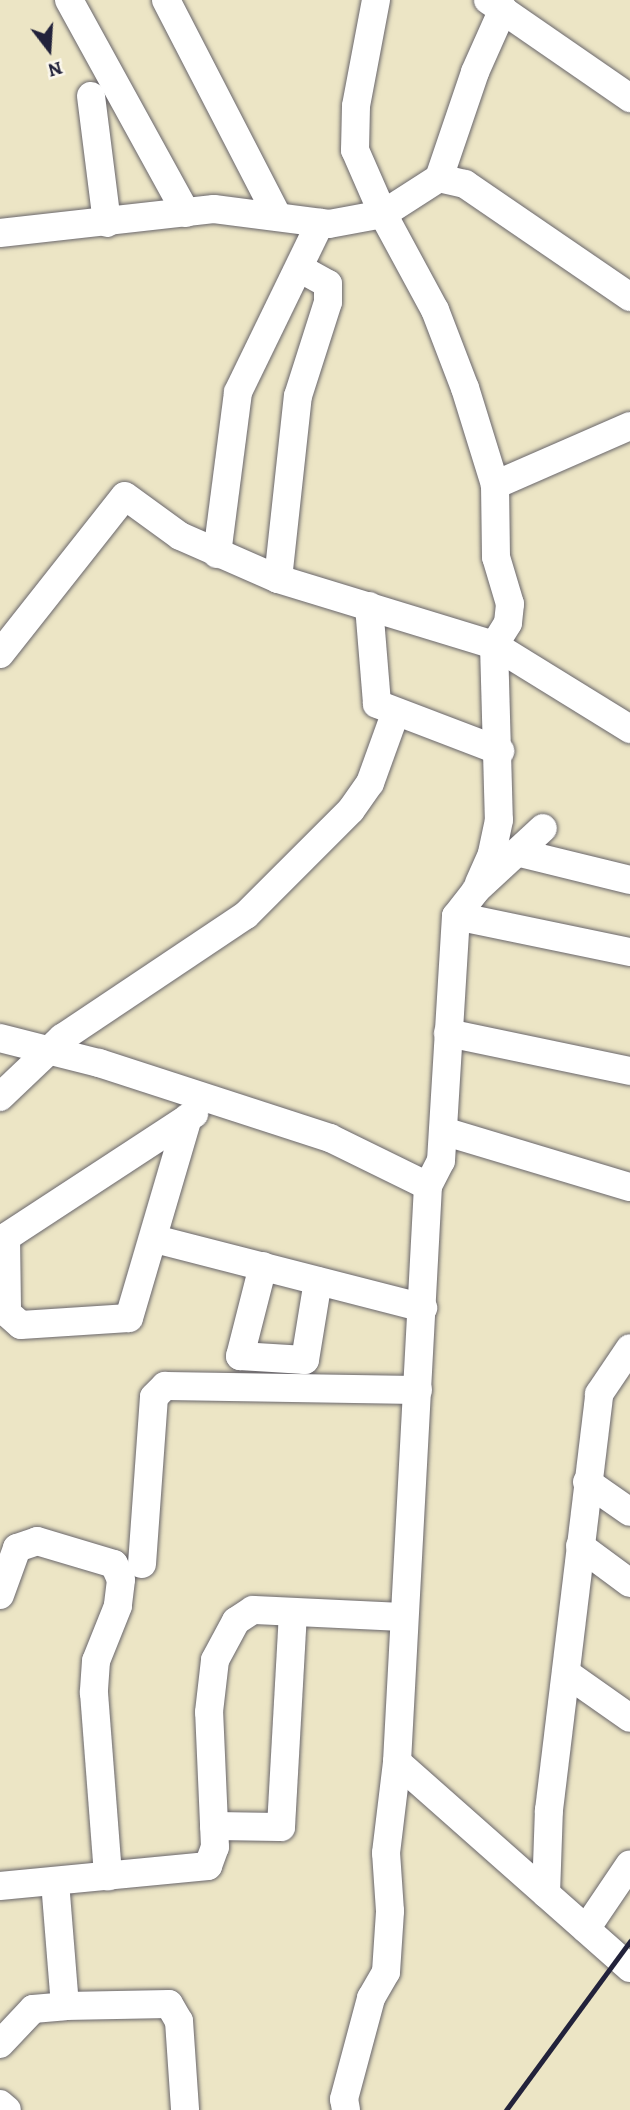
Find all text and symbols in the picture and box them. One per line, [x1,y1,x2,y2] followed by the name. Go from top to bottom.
[14,14,84,84] north arrow
[45,55,66,84] text: N

